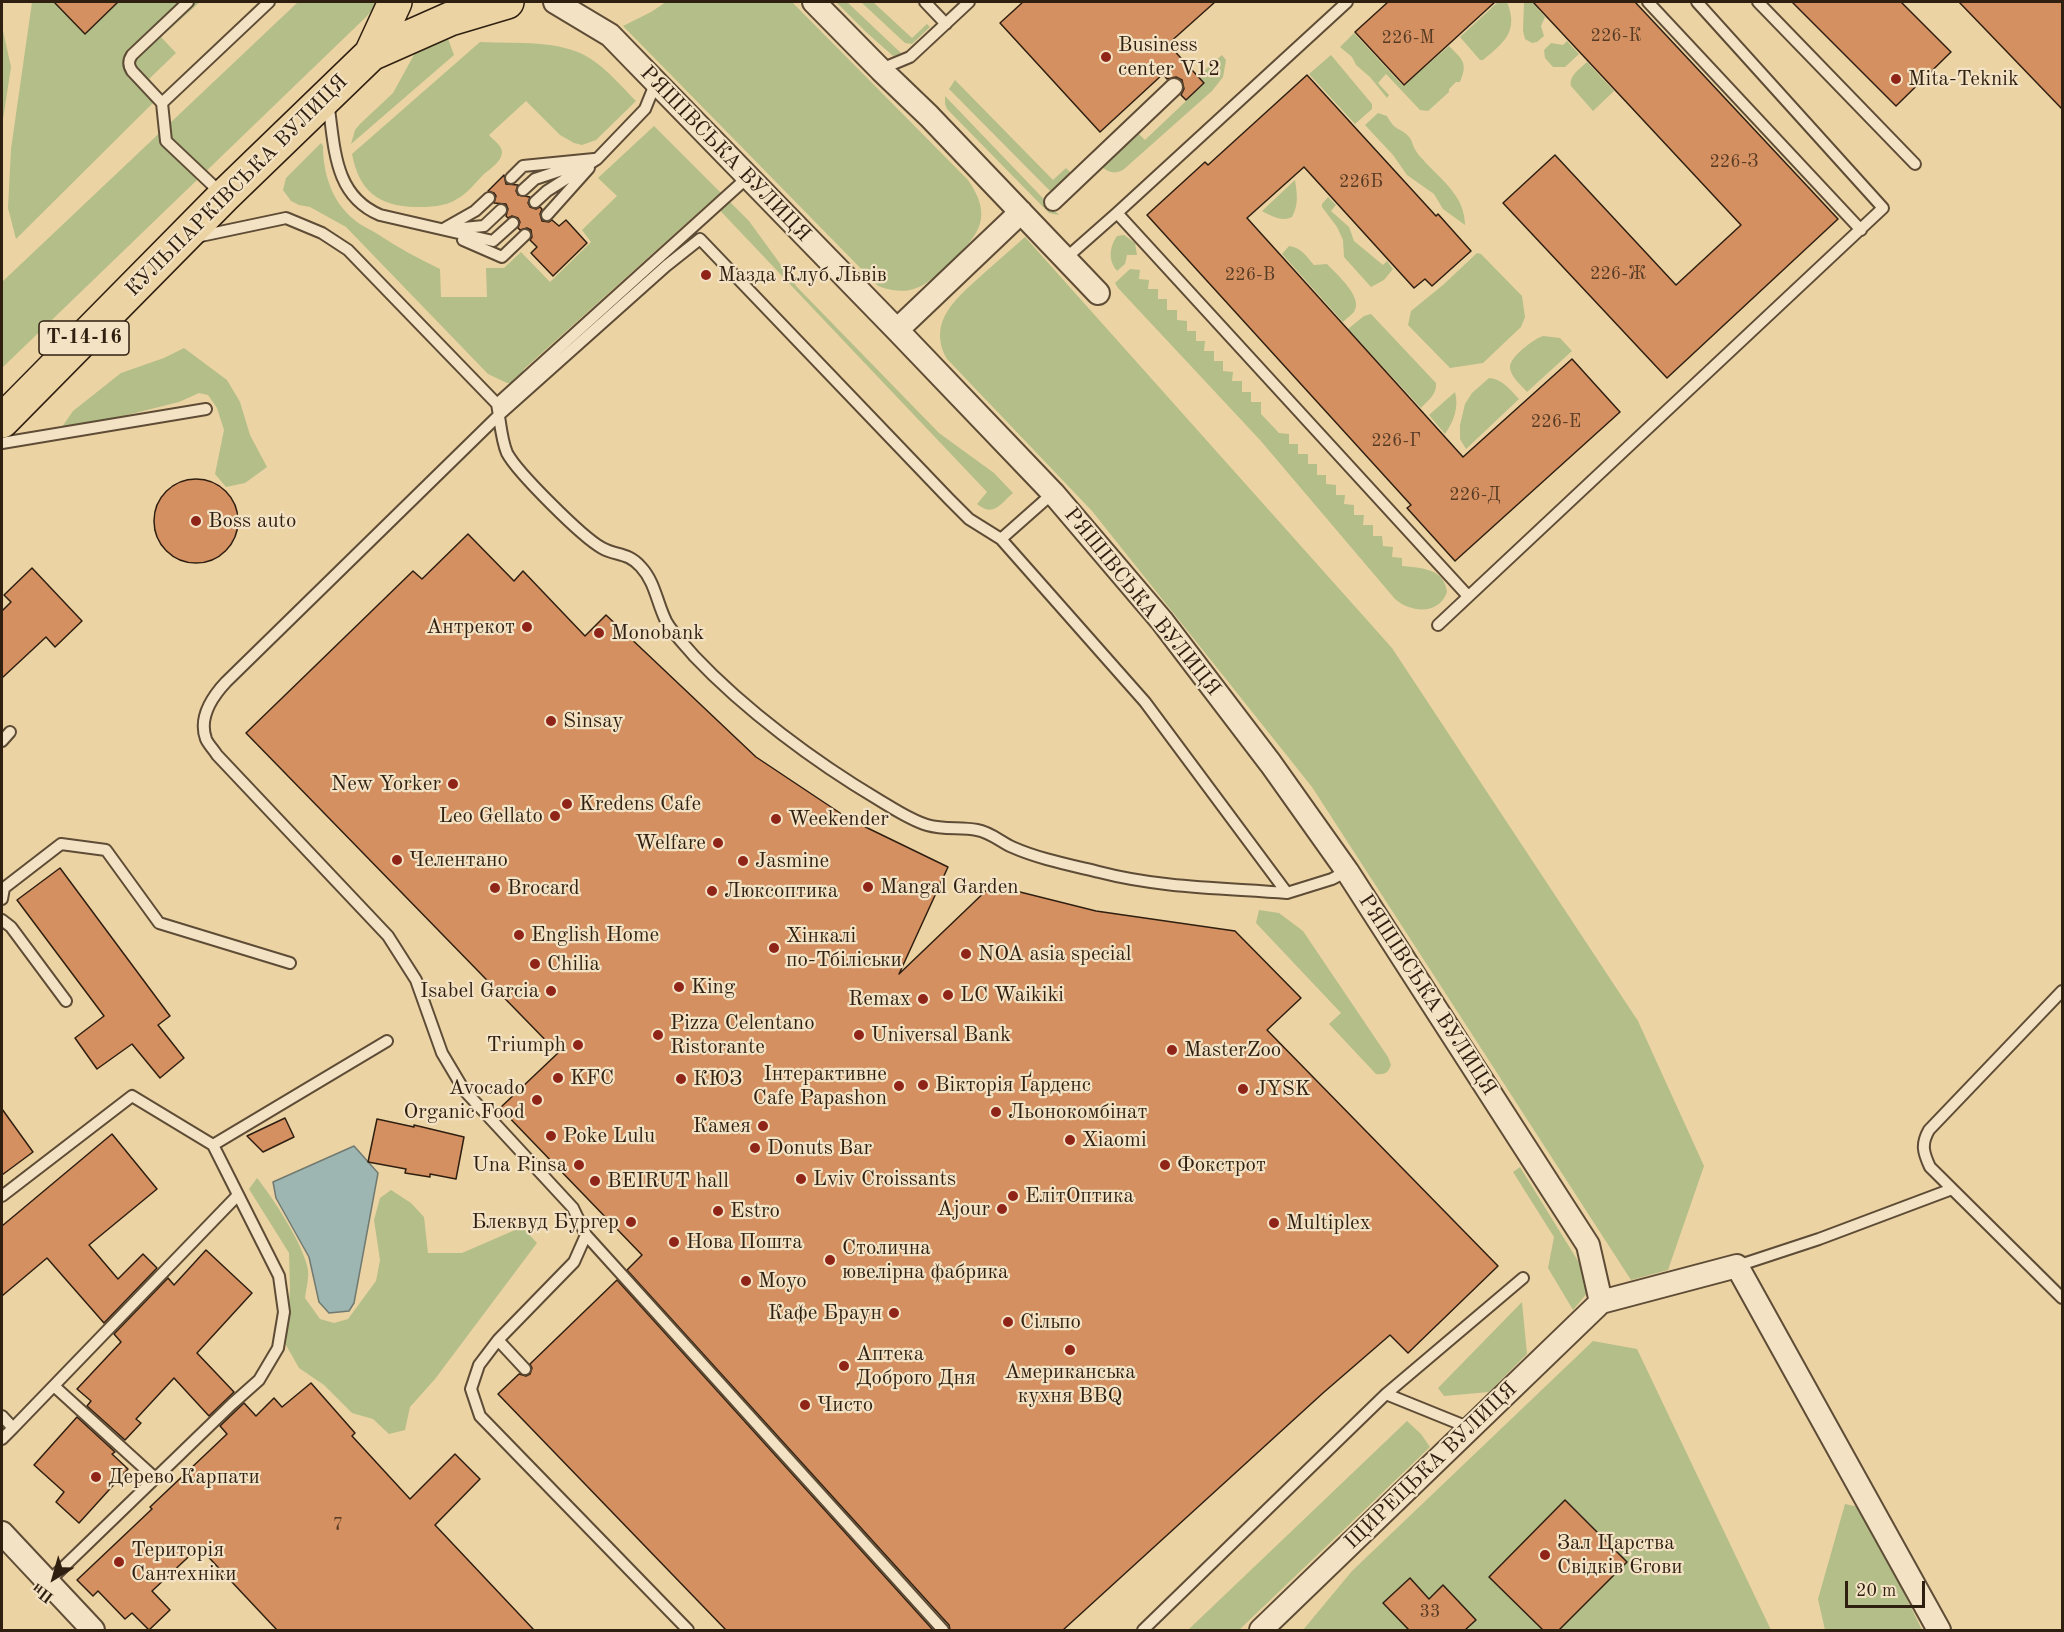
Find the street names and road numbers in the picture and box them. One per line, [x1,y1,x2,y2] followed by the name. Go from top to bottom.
[634,61,816,247] street label: РЯШІВСЬКА ВУЛИЦЯ
[121,70,353,302] street label: КУЛЬПАРКІВСЬКА ВУЛИЦЯ
[39,321,129,355] road number: Т-14-16
[1058,503,1226,701] street label: РЯШІВСЬКА ВУЛИЦЯ
[1353,890,1501,1100] street label: РЯШІВСЬКА ВУЛИЦЯ
[1340,1377,1522,1555] street label: ЩИРЕЦЬКА ВУЛИЦЯ

